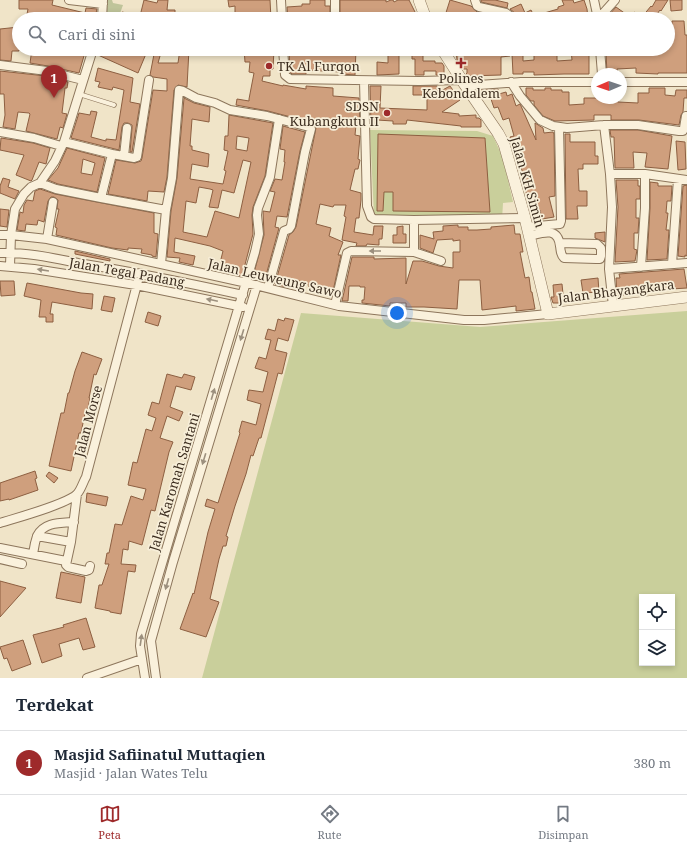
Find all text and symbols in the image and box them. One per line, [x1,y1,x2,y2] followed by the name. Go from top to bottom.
[12,12,675,56] search box
[26,23,48,45] icon: search
[58,24,135,44] text: Cari di sini
[277,57,361,75] place label: TK Al Furqon
[455,57,467,69] marker: Polines Kebondalem
[264,61,274,71] marker: TK Al Furqon
[41,65,67,98] pin: 1
[591,68,627,104] north arrow
[422,69,500,102] place label: Polines Kebondalem
[290,97,379,130] place label: SDSN Kubangkutu II
[382,108,392,118] marker: SDSN Kubangkutu II
[506,133,550,230] street label: Jalan KH Simin
[368,248,381,254] one-way arrow
[67,253,186,291] street label: Jalan Tegal Padang
[205,254,344,302] street label: Jalan Leuweung Sawo
[36,267,49,273] one-way arrow
[556,275,675,307] street label: Jalan Bhayangkara
[206,297,218,303] one-way arrow
[387,303,407,323] your location
[239,329,245,341] one-way arrow
[70,383,106,460] street label: Jalan Morse
[210,388,216,400] one-way arrow
[144,411,204,554] street label: Jalan Karomah Santani
[201,454,207,466] one-way arrow
[164,578,170,590] one-way arrow
[639,594,675,666] map controls
[639,594,675,630] button: locate
[639,630,675,666] button: layers
[138,633,144,646] one-way arrow
[16,693,94,716] text: Terdekat
[54,744,266,764] text: Masjid Safiinatul Muttaqien
[25,754,33,772] text: 1
[634,754,671,772] text: 380 m
[54,764,208,782] text: Masjid · Jalan Wates Telu
[98,803,121,842] tab: Peta
[318,803,342,842] tab: Rute
[538,803,589,842] tab: Disimpan

